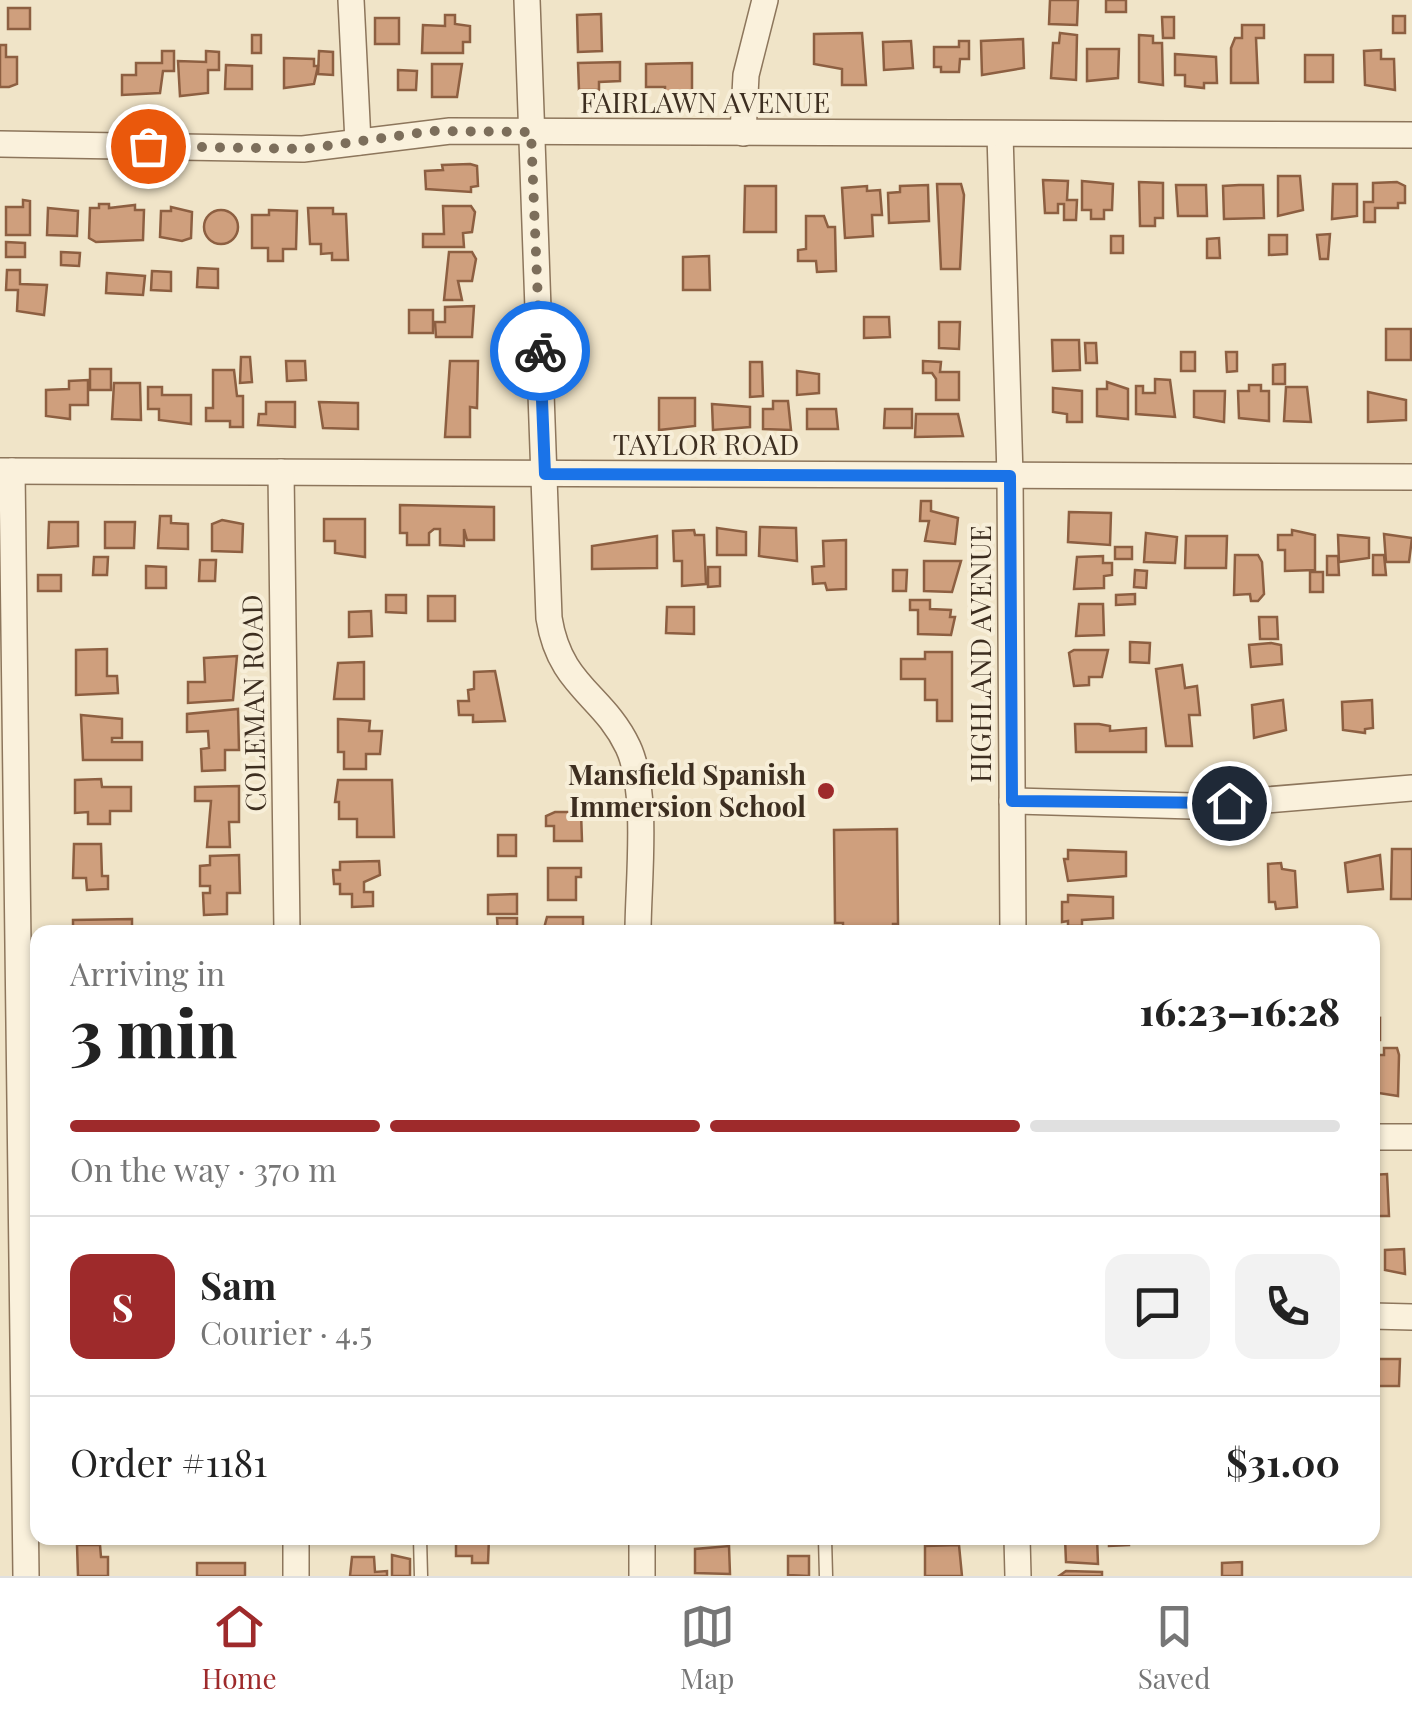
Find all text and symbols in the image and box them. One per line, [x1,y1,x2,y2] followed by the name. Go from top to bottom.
[580,83,830,120] street label: FAIRLAWN AVENUE
[106,104,191,189] pin
[121,119,176,174] icon: bag
[490,301,590,401] courier
[513,324,568,379] icon: bike
[613,425,799,462] street label: TAYLOR ROAD
[961,525,998,783] street label: HIGHLAND AVENUE
[232,594,273,812] street label: COLEMAN ROAD
[568,755,806,824] place label: Mansfield Spanish Immersion School
[1187,761,1272,846] pin
[1202,776,1257,831] icon: home
[815,780,837,802] marker: Mansfield Spanish Immersion School
[70,951,225,994] text: Arriving in
[1140,985,1340,1036] text: 16:23–16:28
[70,988,237,1074] text: 3 min
[70,1147,337,1190] text: On the way · 370 m
[1105,1254,1210,1359] button: chat
[1235,1254,1340,1359] button: phone
[200,1259,276,1310] text: Sam
[111,1281,134,1332] text: S
[200,1310,372,1353] text: Courier · 4.5
[70,1436,267,1487] text: Order #1181
[1226,1436,1340,1487] text: $31.00
[202,1599,277,1696] tab: Home
[680,1599,735,1696] tab: Map
[1138,1599,1210,1696] tab: Saved

